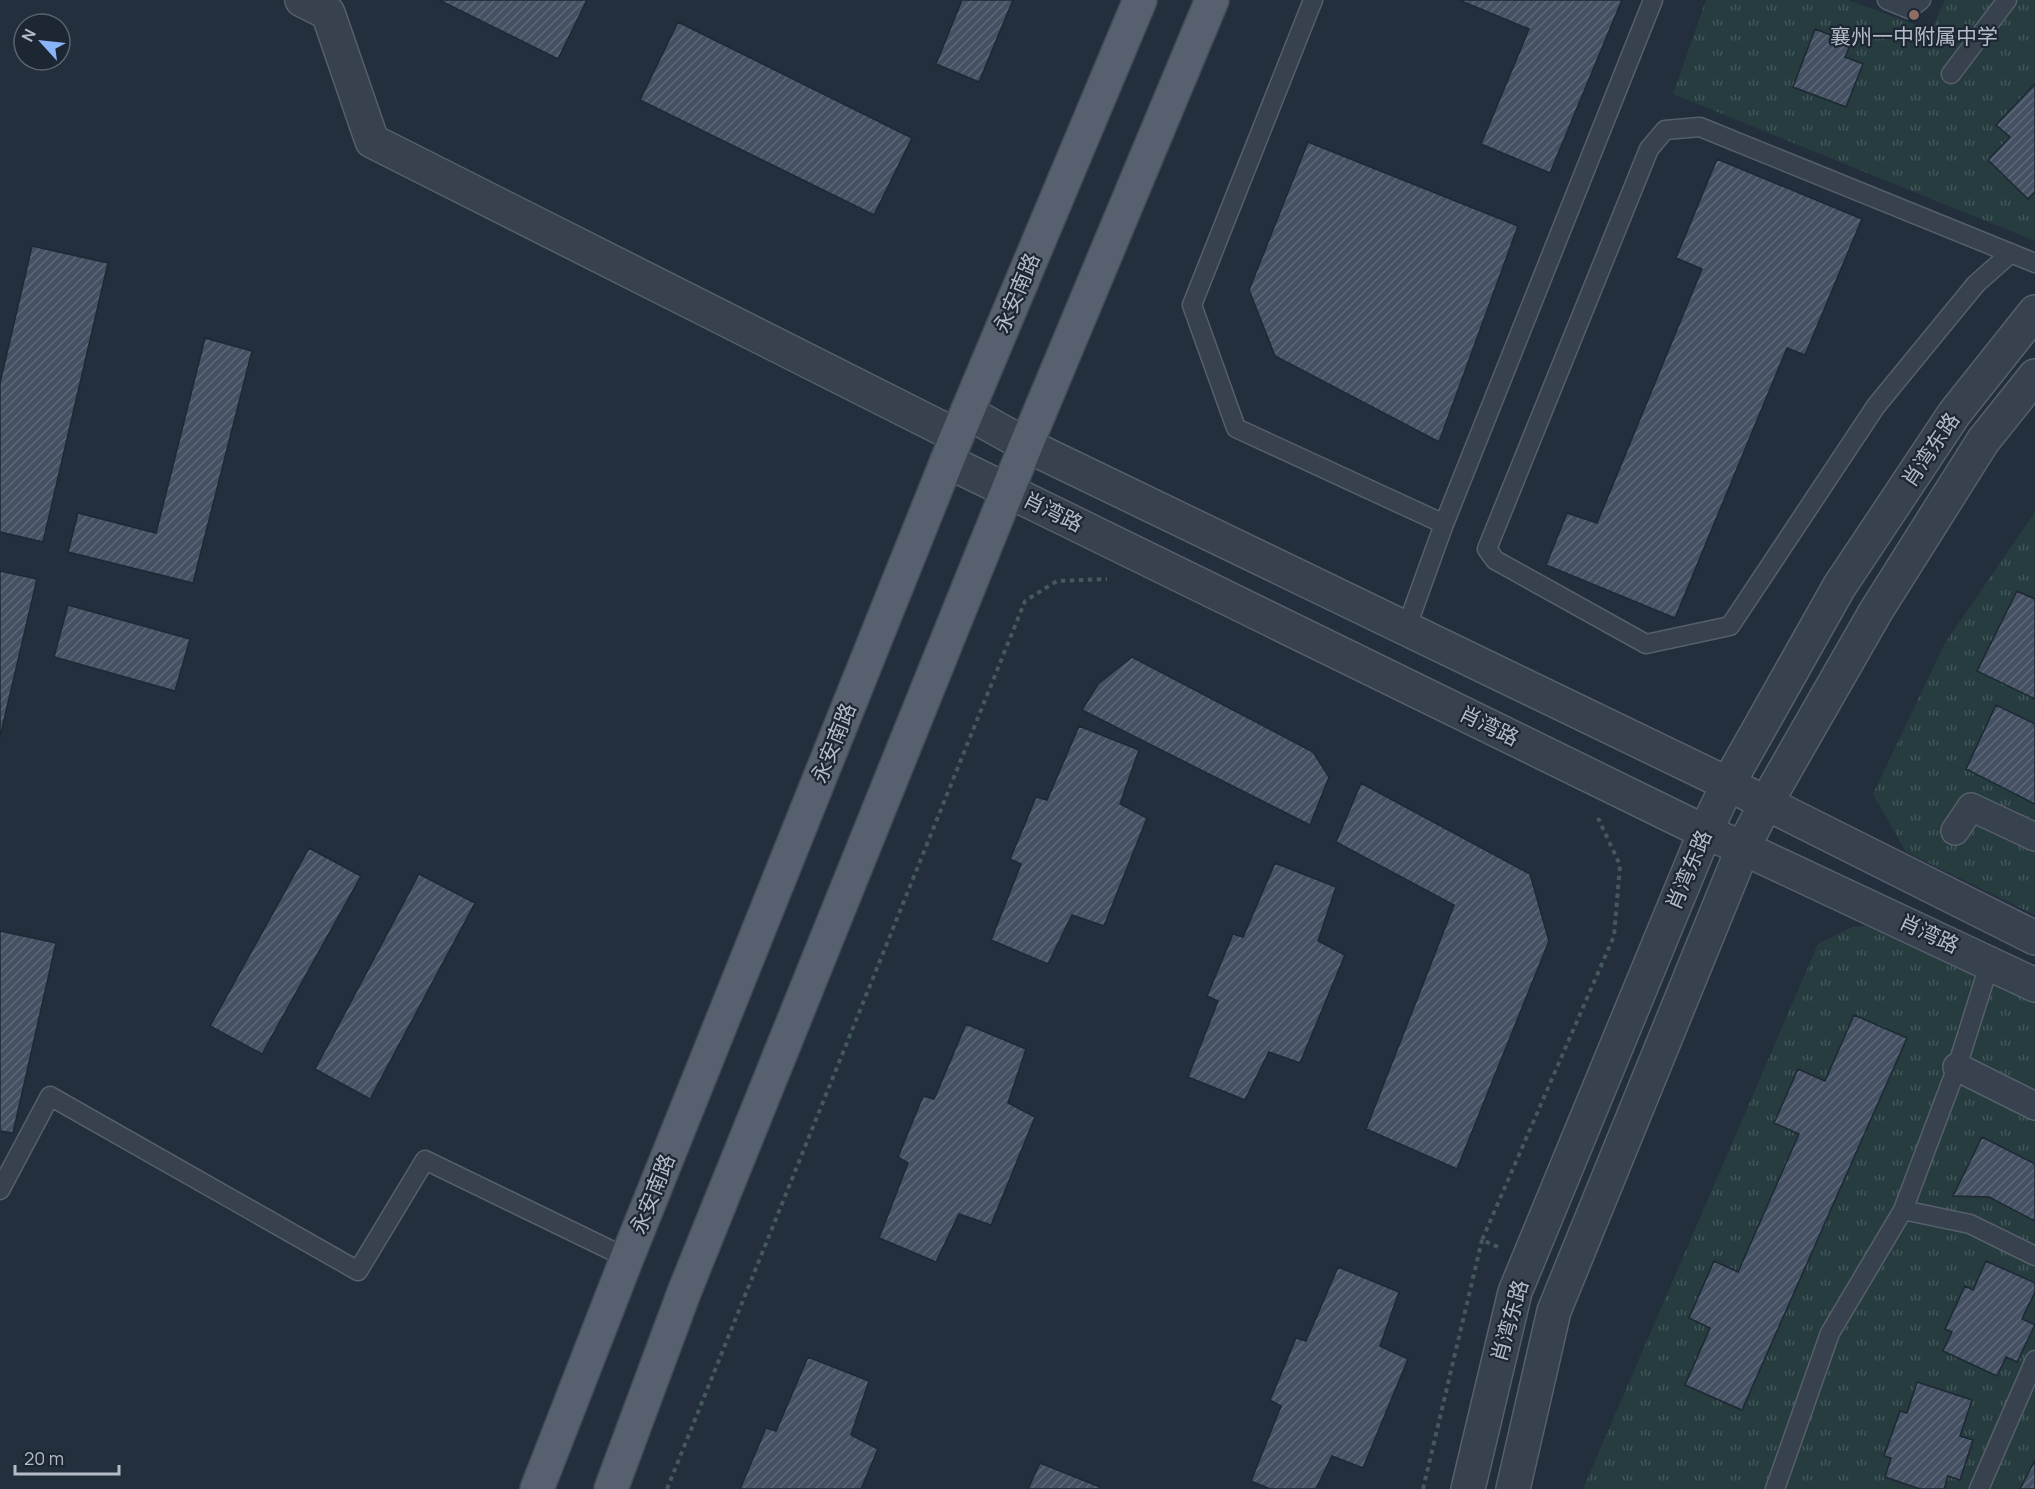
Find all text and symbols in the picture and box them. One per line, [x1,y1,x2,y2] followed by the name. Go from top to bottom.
[1907,8,1921,22] marker: 襄州一中附属中学
[12,12,72,72] north arrow
[1830,22,1998,50] place label: 襄州一中附属中学
[16,25,41,45] text: N
[987,248,1045,337] street label: 永安南路
[1895,407,1965,492] street label: 肖湾东路
[1019,485,1088,537] street label: 肖湾路
[804,698,862,787] street label: 永安南路
[1455,699,1524,751] street label: 肖湾路
[1659,825,1717,914] street label: 肖湾东路
[1895,907,1964,959] street label: 肖湾路
[623,1149,681,1238] street label: 永安南路
[1484,1276,1534,1365] street label: 肖湾东路
[15,1438,118,1476] scale bar
[24,1446,64,1470] text: 20 m

